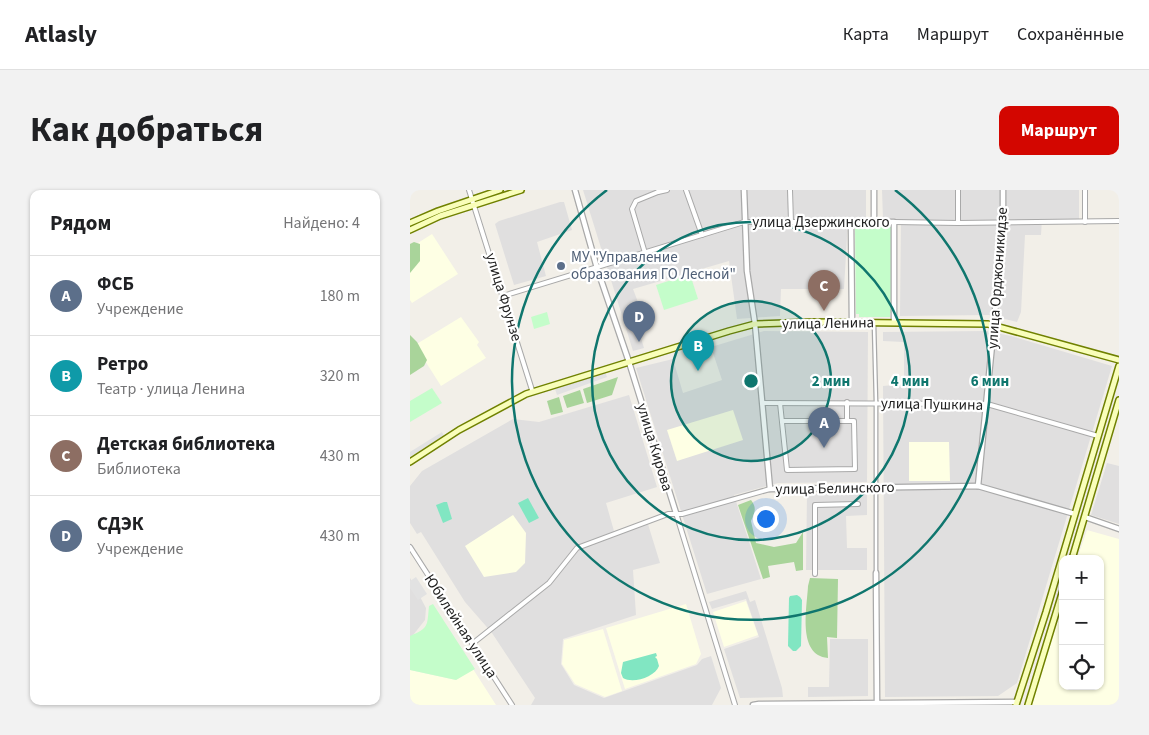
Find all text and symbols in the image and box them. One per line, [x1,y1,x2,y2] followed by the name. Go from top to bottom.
[25,17,97,52] text: Atlasly
[843,22,889,47] text: Карта
[917,22,989,47] text: Маршрут
[1017,22,1124,47] text: Сохранённые
[30,105,263,155] text: Как добраться
[999,106,1119,155] button: Маршрут
[982,206,1013,350] street label: улица Орджоникидзе
[50,208,111,238] text: Рядом
[283,212,360,234] text: Найдено: 4
[752,212,890,233] street label: улица Дзержинского
[571,247,736,285] place label: МУ "Управление образования ГО Лесной"
[480,250,527,344] street label: улица Фрунзе
[555,260,567,272] marker: МУ "Управление образования ГО Лесной"
[808,270,840,311] pin: C
[97,271,134,298] text: ФСБ
[61,285,71,307] text: A
[320,285,360,307] text: 180 m
[97,298,184,320] text: Учреждение
[623,301,655,342] pin: D
[782,312,874,335] street label: улица Ленина
[682,330,714,371] pin: B
[97,351,148,378] text: Ретро
[61,365,71,387] text: B
[320,365,360,387] text: 320 m
[812,371,850,392] text: 2 мин
[891,371,929,392] text: 4 мин
[971,371,1009,392] text: 6 мин
[742,372,760,390] centre of rings
[97,378,245,400] text: Театр · улица Ленина
[881,393,983,416] street label: улица Пушкина
[631,401,678,494] street label: улица Кирова
[808,407,840,448] pin: A
[97,431,275,458] text: Детская библиотека
[61,445,71,467] text: C
[320,445,360,467] text: 430 m
[97,458,181,480] text: Библиотека
[775,477,895,500] street label: улица Белинского
[753,506,779,532] your location
[97,511,144,538] text: СДЭК
[61,525,71,547] text: D
[320,525,360,547] text: 430 m
[97,538,184,560] text: Учреждение
[1059,555,1104,690] map controls
[1059,555,1104,600] button: +
[419,570,502,682] street label: Юбилейная улица
[1059,600,1104,645] button: −
[1059,645,1104,690] button: locate

